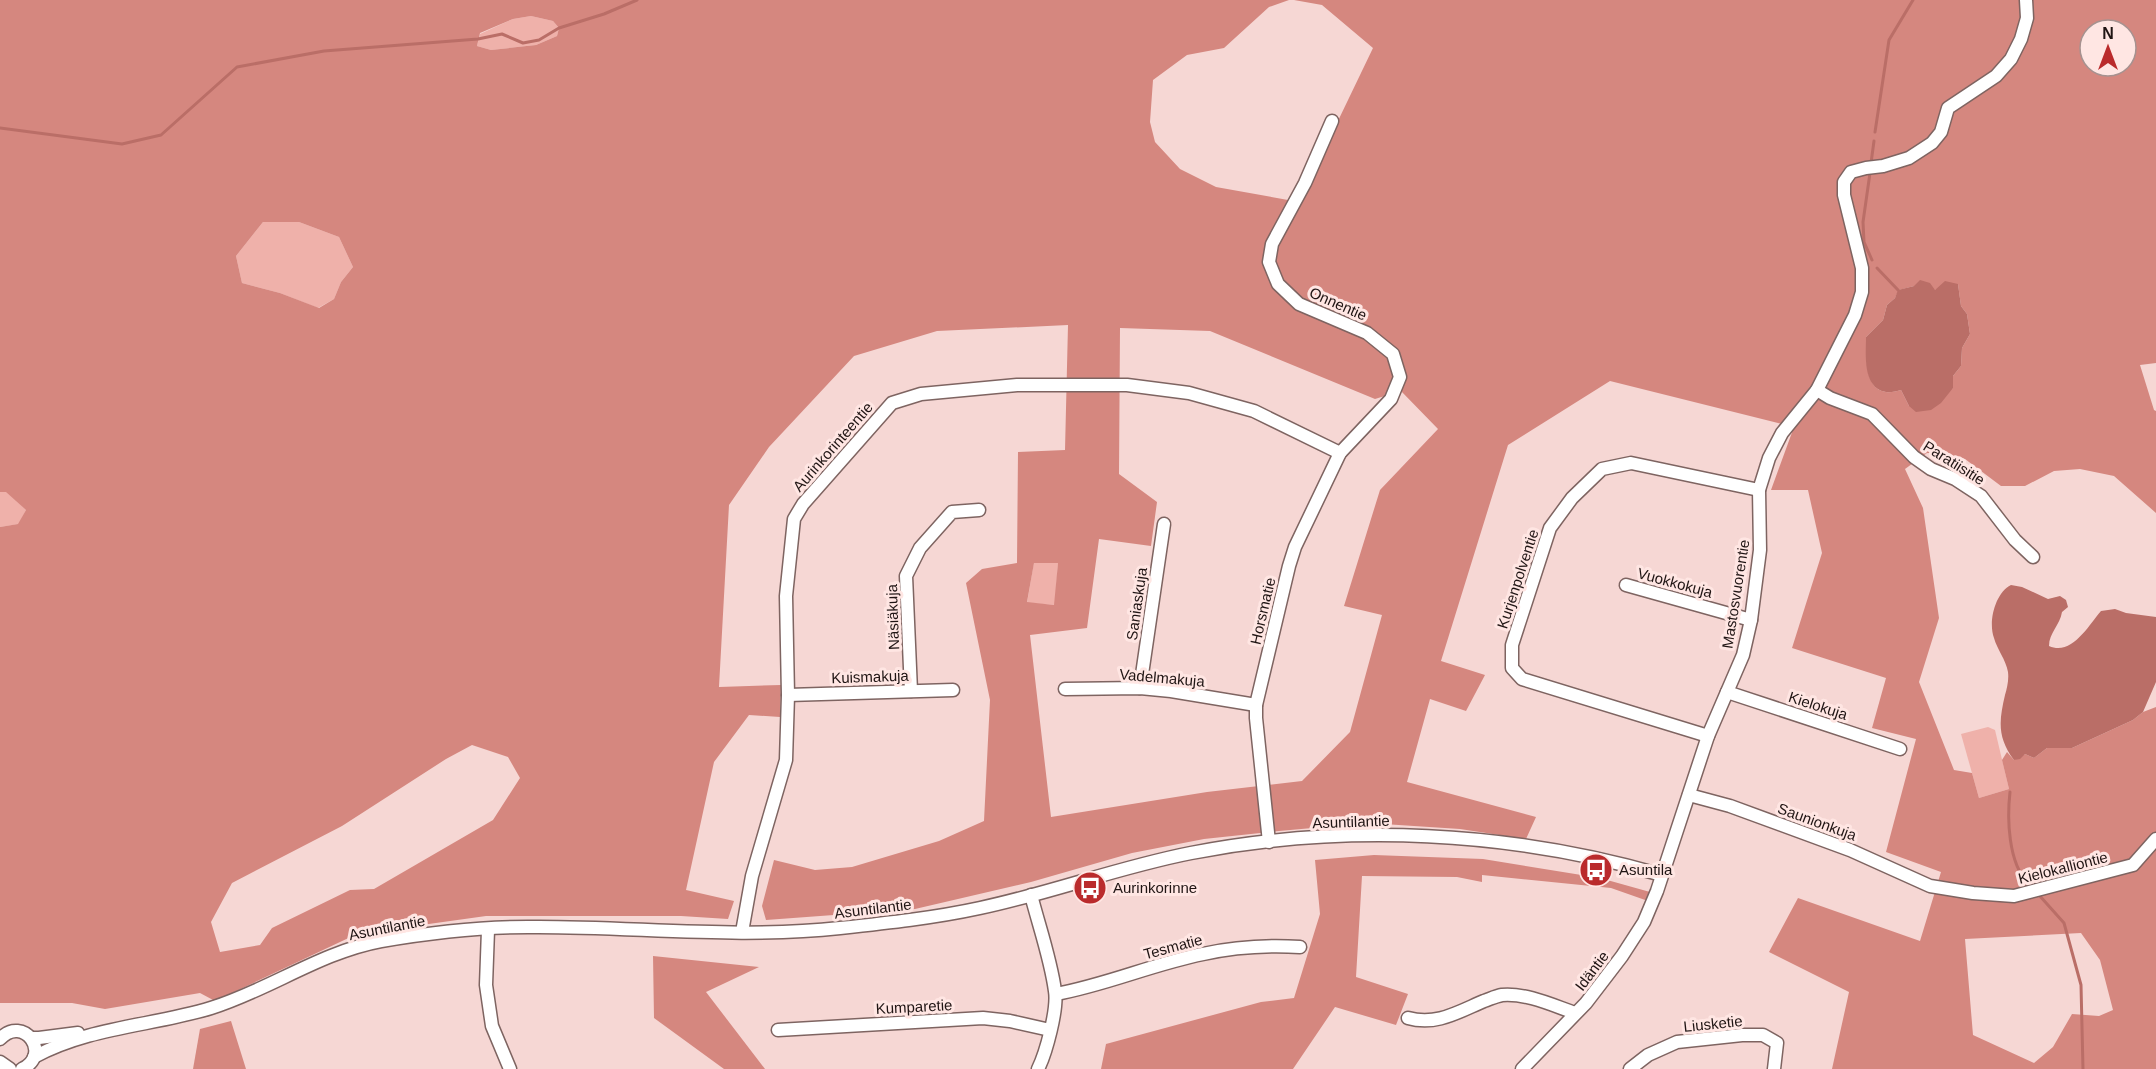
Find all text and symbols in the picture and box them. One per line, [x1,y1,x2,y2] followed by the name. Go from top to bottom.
[2078,18,2138,78] north arrow
[2102,25,2114,42] text: N
[1307,283,1369,324] street label: Onnentie
[789,399,876,495] street label: Aurinkorinteentie
[1920,437,1988,488] street label: Paratiisitie
[1493,527,1542,631] street label: Kurjenpolventie
[1719,538,1753,650] street label: Mastosvuorentie
[1636,564,1715,601] street label: Vuokkokuja
[1123,566,1150,641] street label: Saniaskuja
[1247,576,1278,646] street label: Horsmatie
[883,583,902,650] street label: Näsiäkuja
[1119,665,1206,690] street label: Vadelmakuja
[831,667,910,686] street label: Kuismakuja
[1787,688,1850,723] street label: Kielokuja
[1775,799,1859,844] street label: Saunionkuja
[1312,812,1390,831] street label: Asuntilantie
[2016,848,2109,887] street label: Kielokalliontie
[1578,852,1614,888] bus stop icon: Asuntila
[1619,861,1673,878] place label: Asuntila
[1072,870,1108,906] bus stop icon: Aurinkorinne
[1113,879,1197,896] place label: Aurinkorinne
[833,895,912,922] street label: Asuntilantie
[347,912,427,943] street label: Asuntilantie
[1142,931,1204,962] street label: Tesmatie
[1571,948,1612,994] street label: Idäntie
[875,996,953,1017] street label: Kumparetie
[1683,1012,1743,1035] street label: Liusketie

